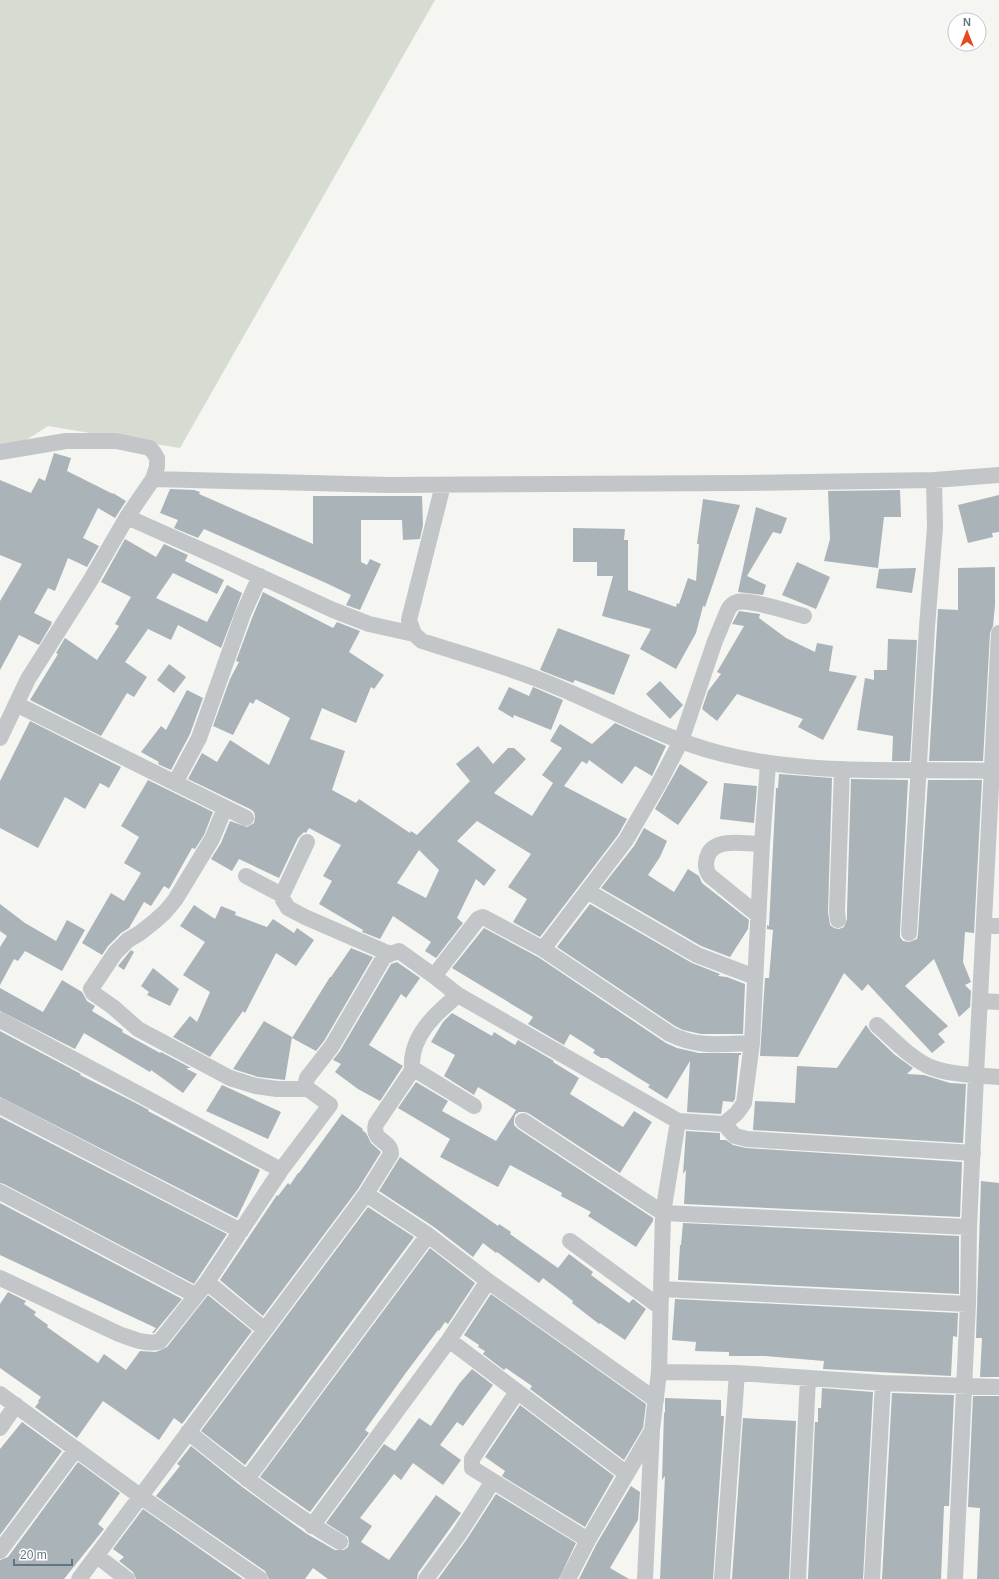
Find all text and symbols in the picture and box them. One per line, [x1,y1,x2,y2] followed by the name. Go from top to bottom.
[947,12,987,52] north arrow
[963,16,971,28] text: N
[14,1541,72,1567] scale bar
[20,1548,47,1562] text: 20 m

